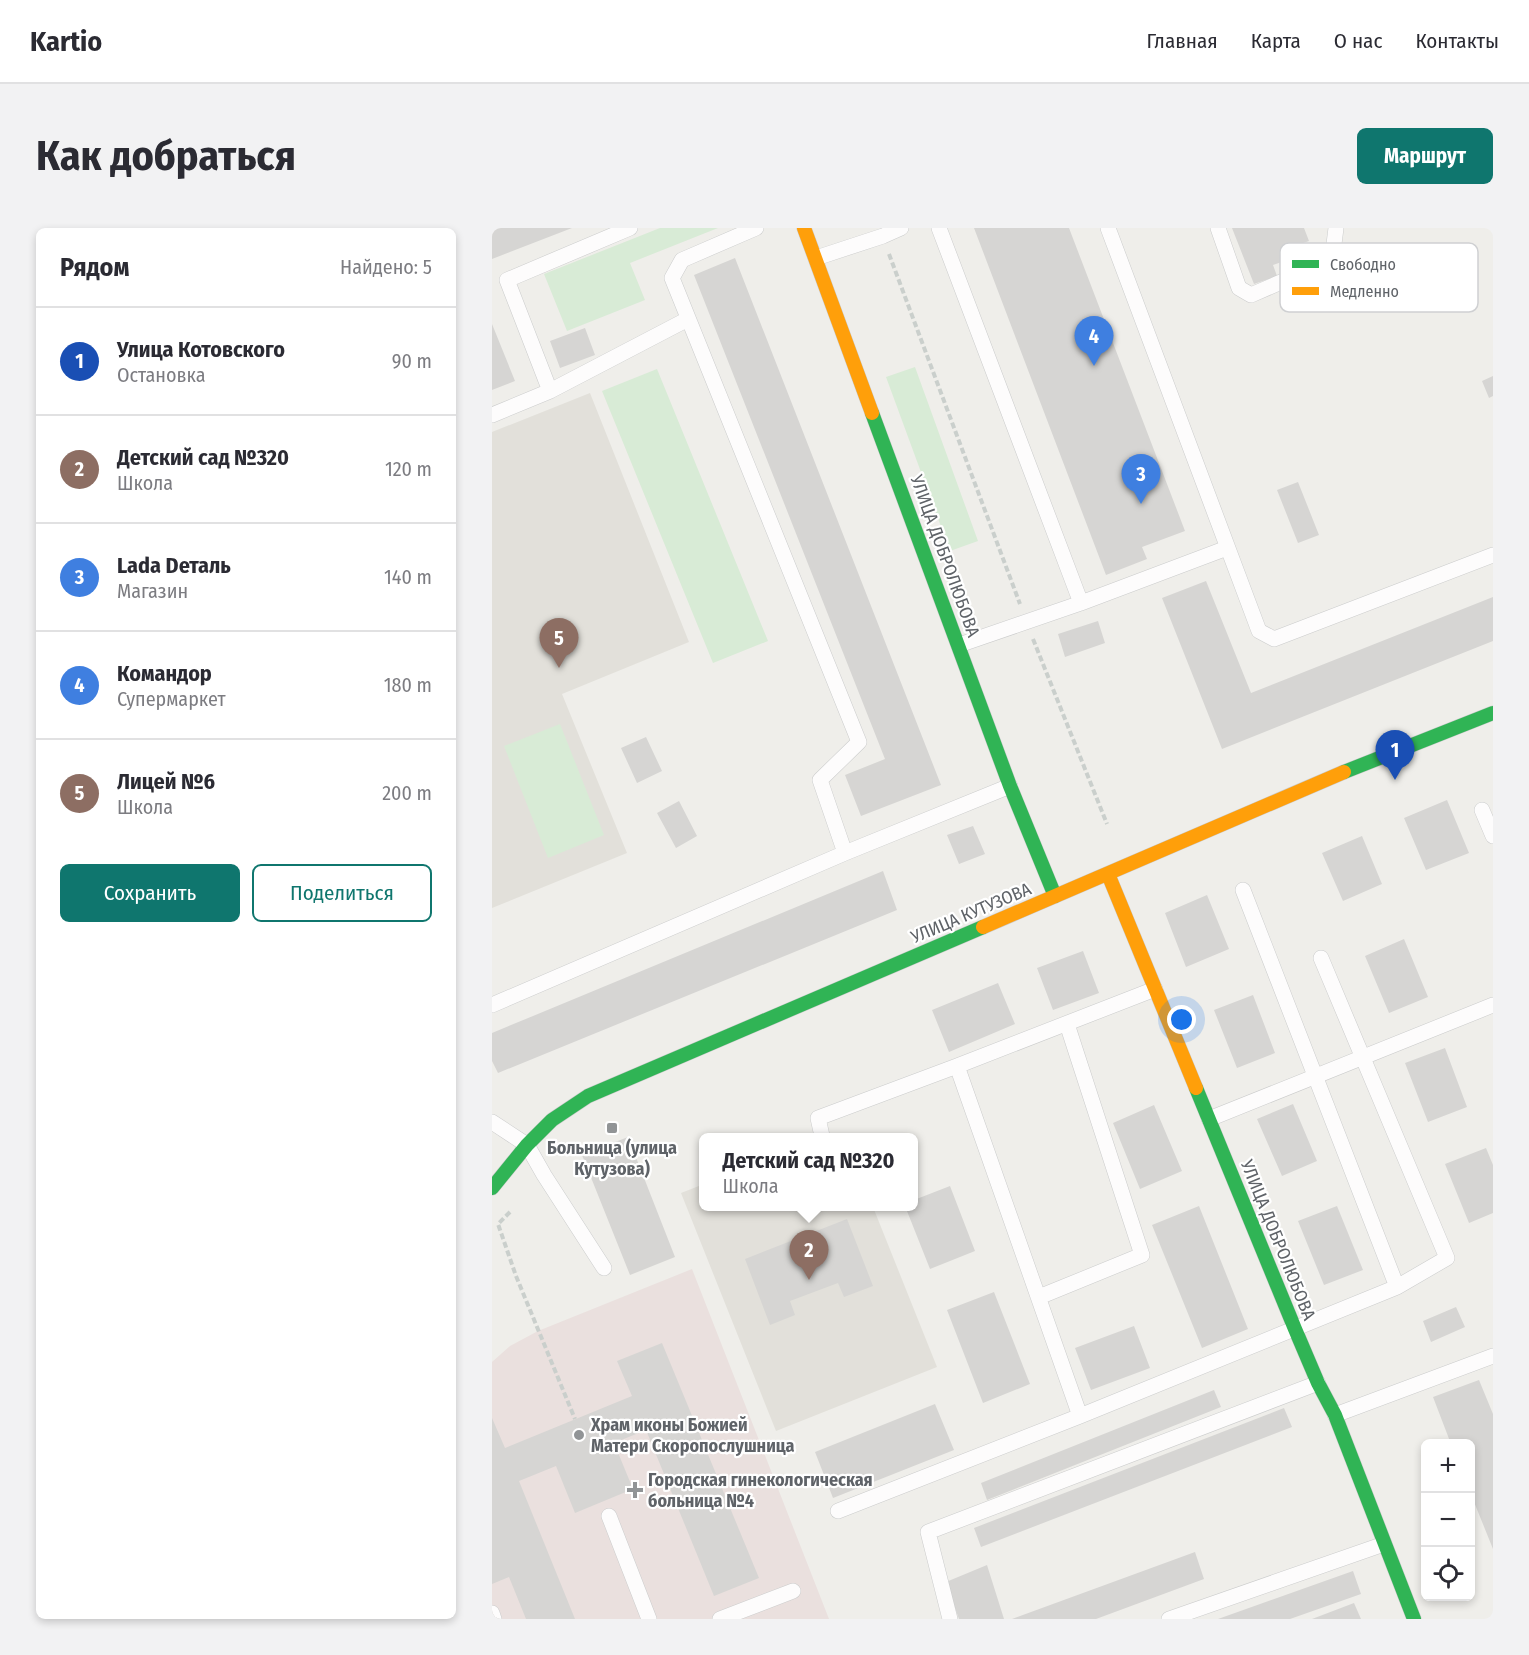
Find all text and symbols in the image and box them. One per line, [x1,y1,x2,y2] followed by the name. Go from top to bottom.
[30,25,102,58] text: Kartio
[1147,28,1218,54] text: Главная
[1251,28,1301,54] text: Карта
[1334,28,1382,54] text: О нас
[1415,28,1499,54] text: Контакты
[1357,128,1493,184] button: Маршрут
[36,131,296,181] text: Как добраться
[1280,243,1478,312] legend
[60,252,129,283] text: Рядом
[340,255,432,279] text: Найдено: 5
[1330,255,1396,274] text: Свободно
[1330,282,1399,301] text: Медленно
[1074,316,1114,366] pin: 4
[117,336,285,363] text: Улица Котовского
[75,349,84,373] text: 1
[392,349,432,373] text: 90 m
[117,363,205,387] text: Остановка
[117,444,289,471] text: Детский сад №320
[1122,454,1160,504] pin: 3
[75,457,84,481] text: 2
[385,457,432,481] text: 120 m
[117,471,173,495] text: Школа
[905,471,985,641] street label: УЛИЦА ДОБРОЛЮБОВА
[117,552,231,579] text: Lada Dеталь
[75,565,84,589] text: 3
[384,565,432,589] text: 140 m
[117,579,188,603] text: Магазин
[540,618,578,668] pin: 5
[117,660,212,687] text: Командор
[74,673,85,697] text: 4
[384,673,432,697] text: 180 m
[117,687,226,711] text: Супермаркет
[1376,730,1414,780] pin: 1
[117,768,215,795] text: Лицей №6
[75,781,84,805] text: 5
[382,781,432,805] text: 200 m
[117,795,173,819] text: Школа
[60,864,240,922] button: Сохранить
[252,864,432,922] button: Поделиться
[907,878,1035,949] street label: УЛИЦА КУТУЗОВА
[1167,1005,1196,1034] your location
[605,1121,619,1135] marker: Больница (улица Кутузова)
[699,1133,918,1211] popup
[547,1137,677,1180] place label: Больница (улица Кутузова)
[722,1147,895,1174] text: Детский сад №320
[1235,1156,1320,1324] street label: УЛИЦА ДОБРОЛЮБОВА
[722,1174,779,1198] text: Школа
[790,1230,828,1280] pin: 2
[590,1414,795,1457] place label: Храм иконы Божией Матери Скоропослушница
[572,1428,586,1442] marker: Храм иконы Божией Матери Скоропослушница
[1421,1439,1475,1601] map controls
[1421,1439,1475,1493] button: +
[648,1469,873,1512] place label: Городская гинекологическая больница №4
[626,1481,644,1499] marker: Городская гинекологическая больница №4
[1421,1493,1475,1547] button: −
[1421,1547,1475,1601] button: locate

